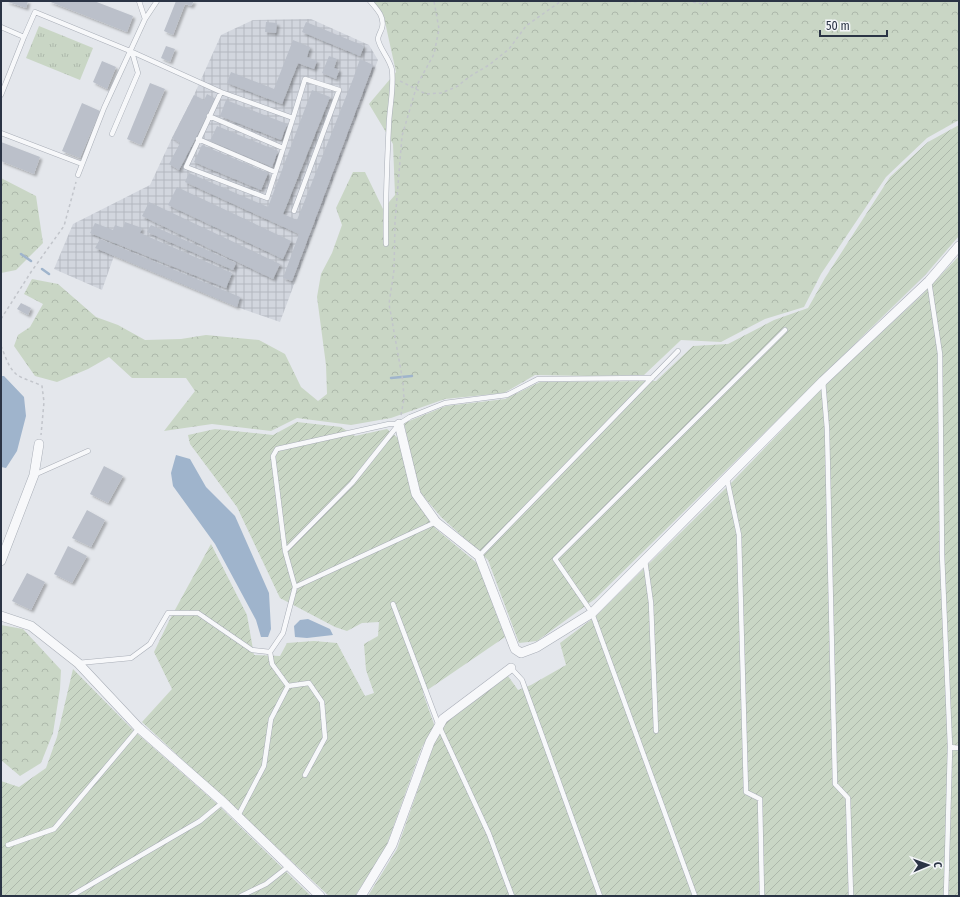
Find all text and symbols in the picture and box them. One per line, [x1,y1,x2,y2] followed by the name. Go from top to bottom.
[820,12,887,38] scale bar
[826,19,850,33] text: 50 m
[908,845,948,885] north arrow
[931,862,944,868] text: С

